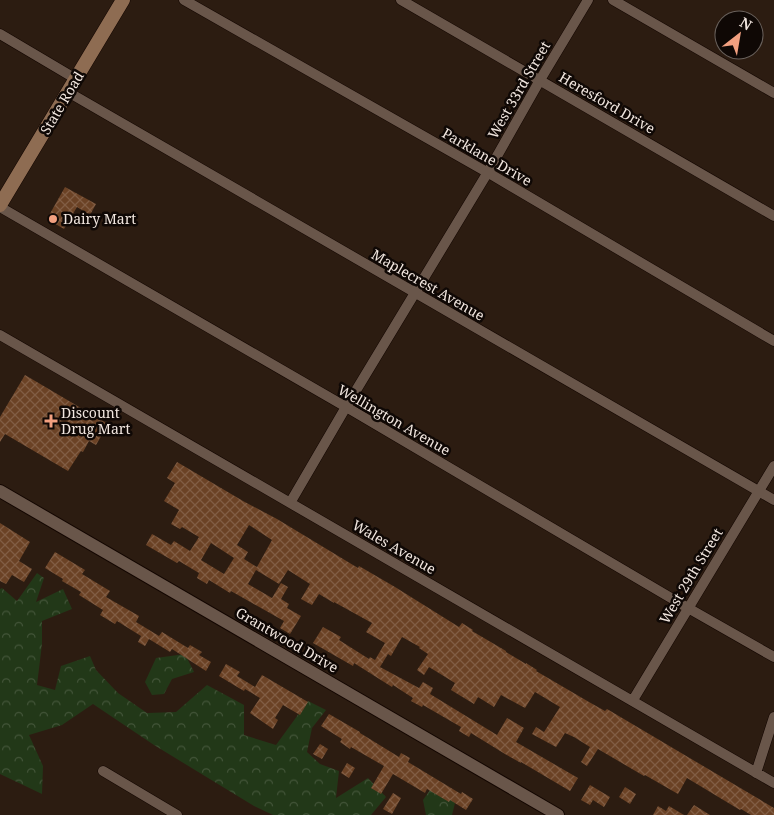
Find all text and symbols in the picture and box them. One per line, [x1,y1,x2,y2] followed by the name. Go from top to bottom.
[714,10,764,60] north arrow
[736,12,756,34] text: N
[483,37,554,142] street label: West 33rd Street
[35,67,88,138] street label: State Road
[556,67,659,138] street label: Heresford Drive
[439,123,535,190] street label: Parklane Drive
[63,209,136,228] place label: Dairy Mart
[47,213,59,225] marker: Dairy Mart
[368,245,488,325] street label: Maplecrest Avenue
[335,380,454,459] street label: Wellington Avenue
[61,403,130,438] place label: Discount Drug Mart
[45,415,57,427] marker: Discount Drug Mart
[349,515,439,578] street label: Wales Avenue
[655,524,727,627] street label: West 29th Street
[233,602,342,677] street label: Grantwood Drive

